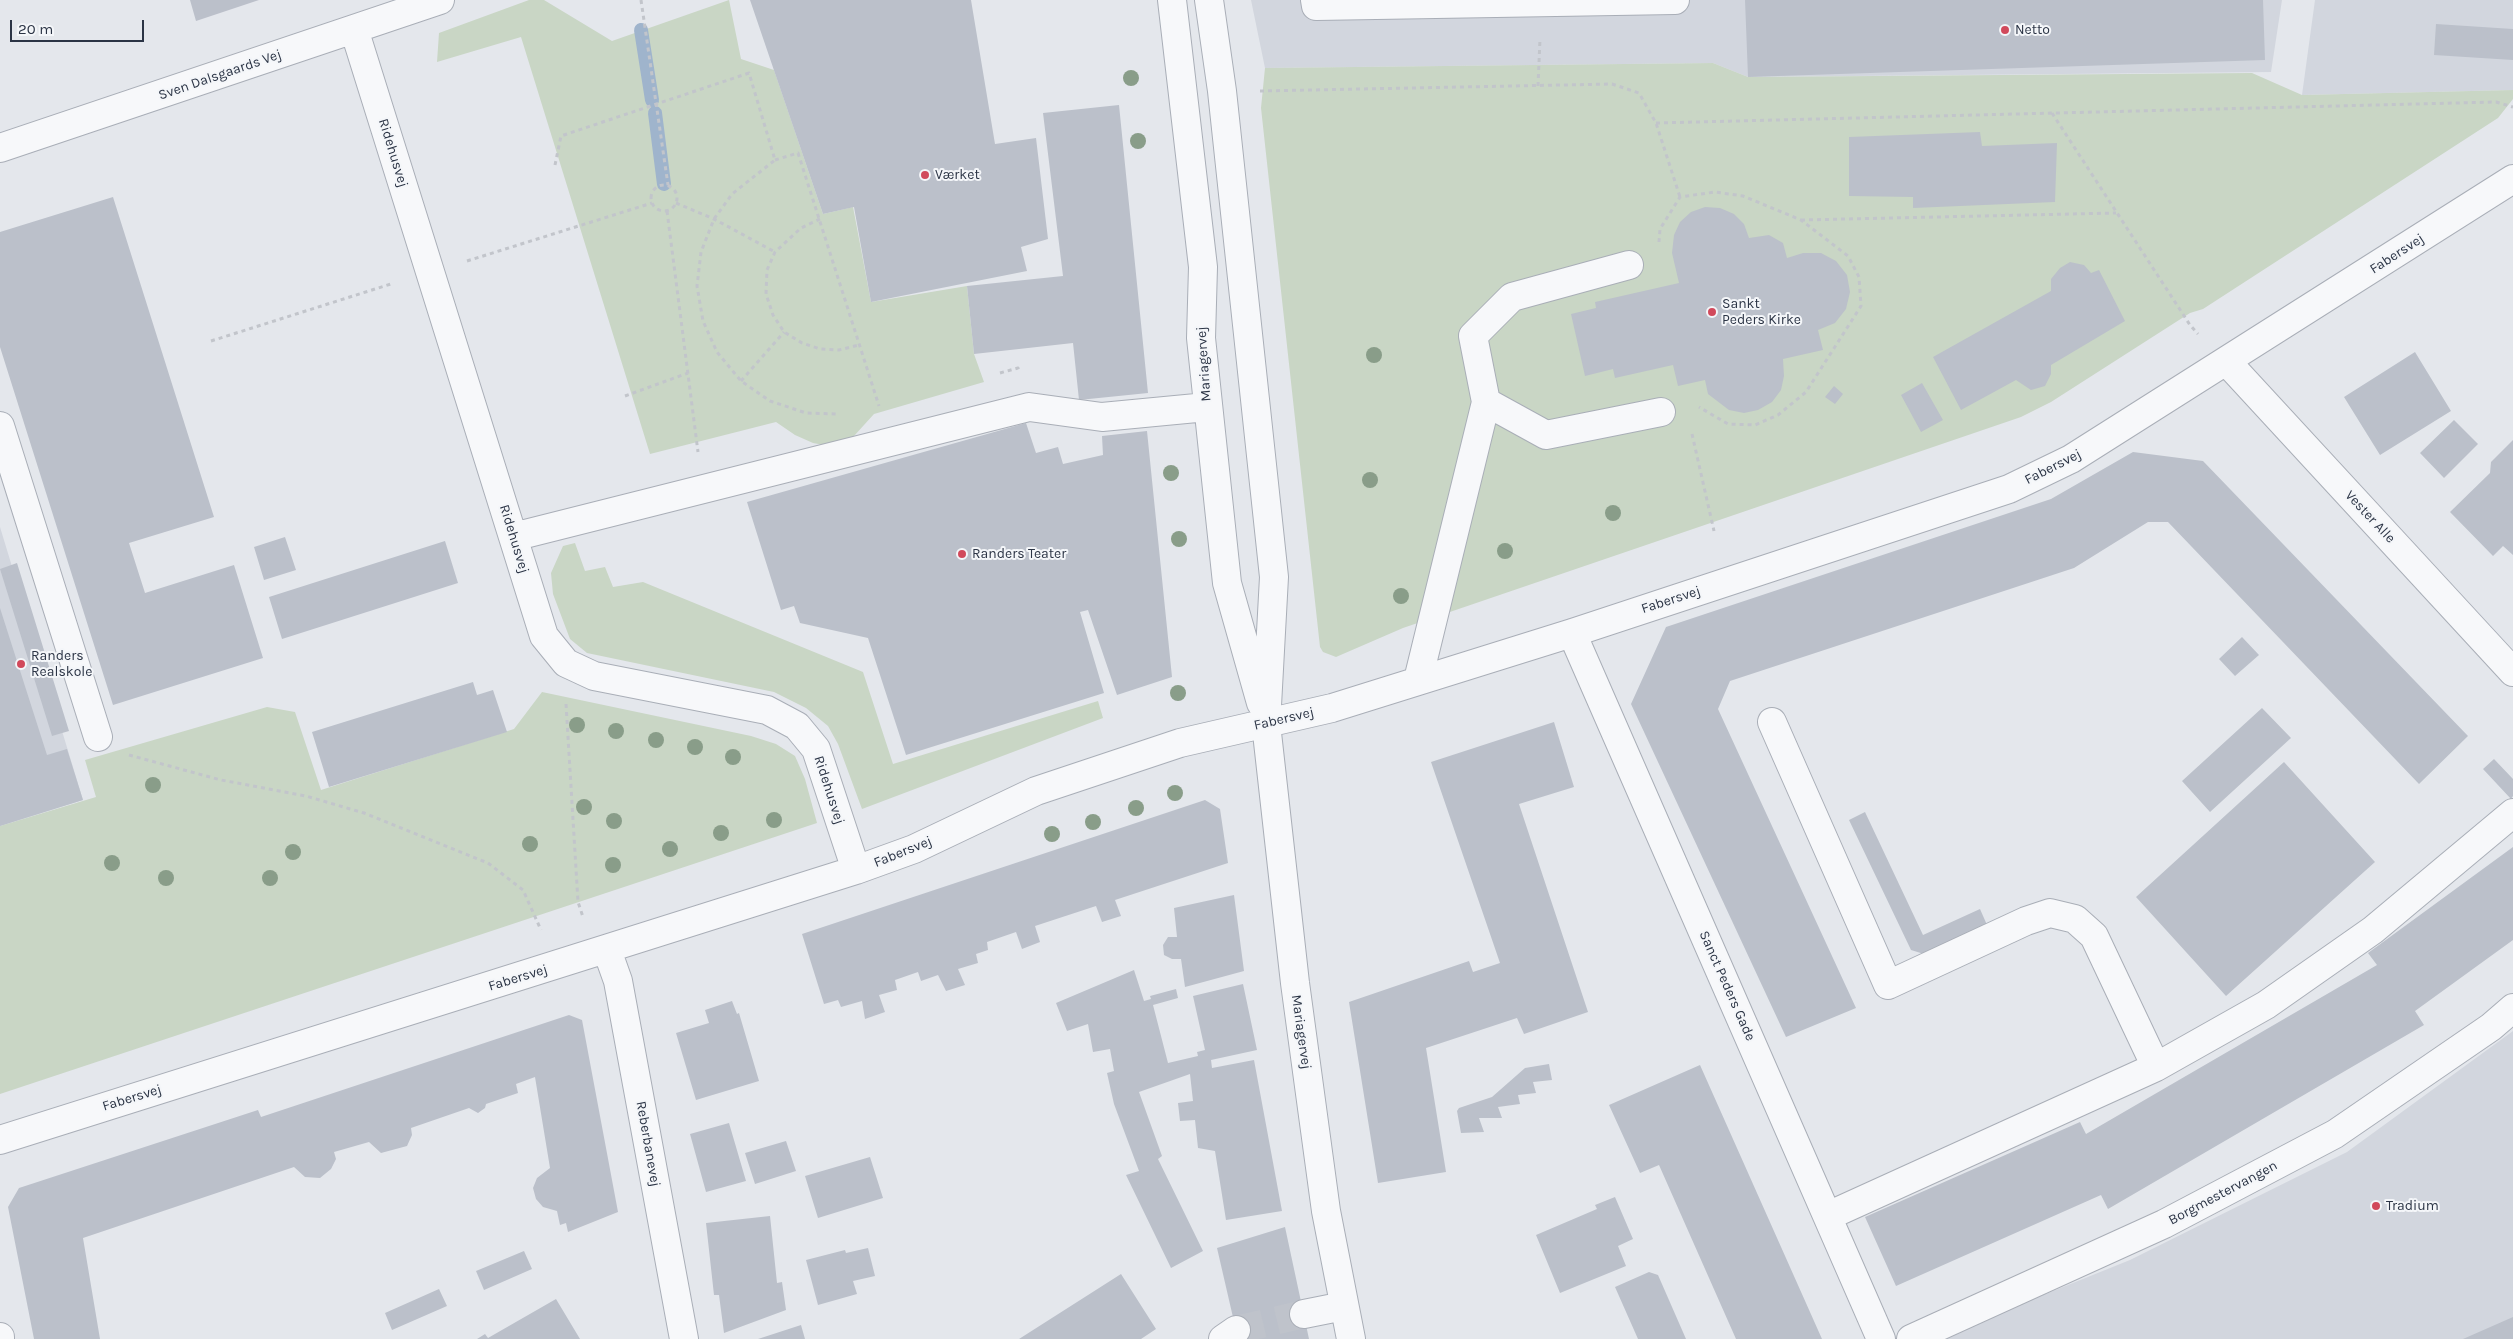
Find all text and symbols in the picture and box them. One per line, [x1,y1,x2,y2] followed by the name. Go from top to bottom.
[12,10,146,42] scale bar
[18,20,53,38] text: 20 m
[2015,22,2050,38] place label: Netto
[1999,24,2011,36] marker: Netto
[156,46,284,104] street label: Sven Dalsgaards Vej
[375,117,411,189] street label: Ridehusvej
[935,167,980,183] place label: Værket
[919,169,931,181] marker: Værket
[2367,230,2427,278] street label: Fabersvej
[1722,296,1801,328] place label: Sankt Peders Kirke
[1706,306,1718,318] marker: Sankt Peders Kirke
[1193,326,1215,402] street label: Mariagervej
[2022,446,2084,488] street label: Fabersvej
[2341,487,2399,547] street label: Vester Alle
[496,503,532,575] street label: Ridehusvej
[972,546,1066,562] place label: Randers Teater
[956,548,968,560] marker: Randers Teater
[1639,583,1703,617] street label: Fabersvej
[31,648,92,680] place label: Randers Realskole
[15,658,27,670] marker: Randers Realskole
[1252,704,1316,734] street label: Fabersvej
[810,754,848,826] street label: Ridehusvej
[871,833,935,871] street label: Fabersvej
[1695,928,1759,1044] street label: Sanct Peders Gade
[486,961,550,995] street label: Fabersvej
[1287,994,1315,1070] street label: Mariagervej
[100,1081,164,1115] street label: Fabersvej
[632,1100,664,1188] street label: Reberbanevej
[2166,1157,2280,1229] street label: Borgmestervangen
[2386,1198,2439,1214] place label: Tradium
[2370,1200,2382,1212] marker: Tradium

